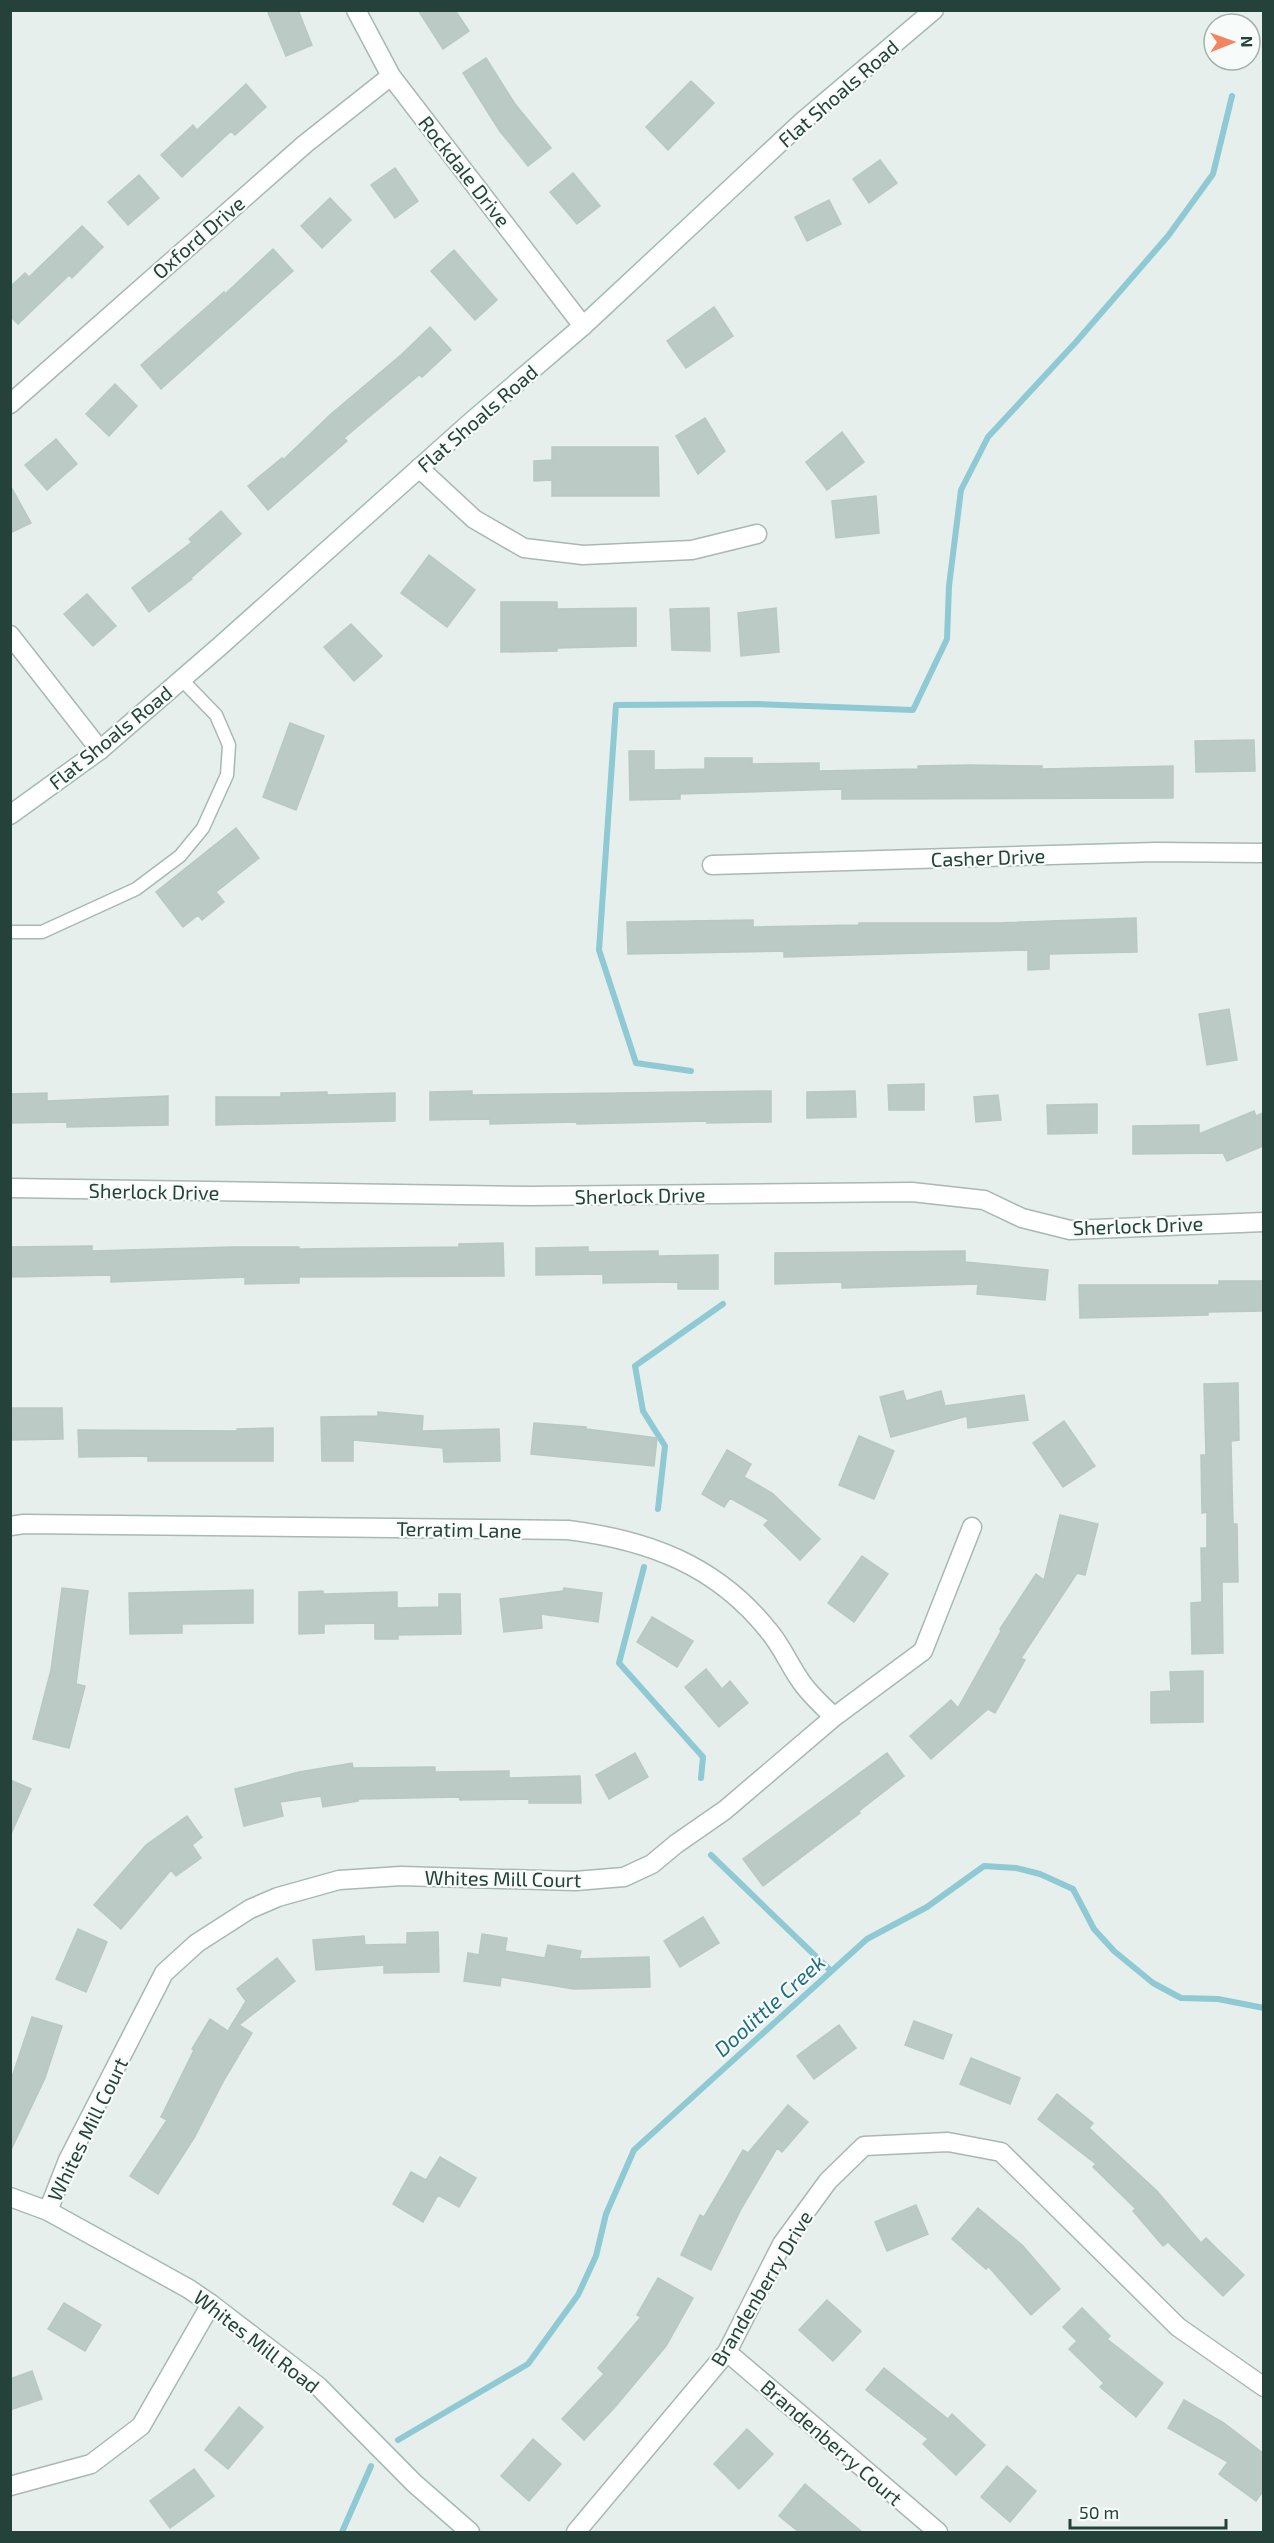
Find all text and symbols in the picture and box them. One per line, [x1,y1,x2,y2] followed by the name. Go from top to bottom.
[1202,12,1262,72] north arrow
[773,34,903,152] street label: Flat Shoals Road
[1238,36,1257,48] text: N
[414,111,516,231] street label: Rockdale Drive
[147,191,249,283] street label: Oxford Drive
[412,359,542,477] street label: Flat Shoals Road
[44,680,176,794] street label: Flat Shoals Road
[930,843,1046,871] street label: Casher Drive
[88,1178,220,1204] street label: Sherlock Drive
[574,1182,706,1208] street label: Sherlock Drive
[1072,1211,1204,1239] street label: Sherlock Drive
[396,1516,522,1542] street label: Terratim Lane
[424,1865,582,1891] street label: Whites Mill Court
[708,1949,830,2061] water label: Doolittle Creek
[42,2053,132,2205] street label: Whites Mill Court
[705,2206,817,2370] street label: Brandenberry Drive
[189,2284,325,2398] street label: Whites Mill Road
[756,2374,908,2510] street label: Brandenberry Court
[1070,2492,1226,2530] scale bar
[1079,2501,1119,2523] text: 50 m

